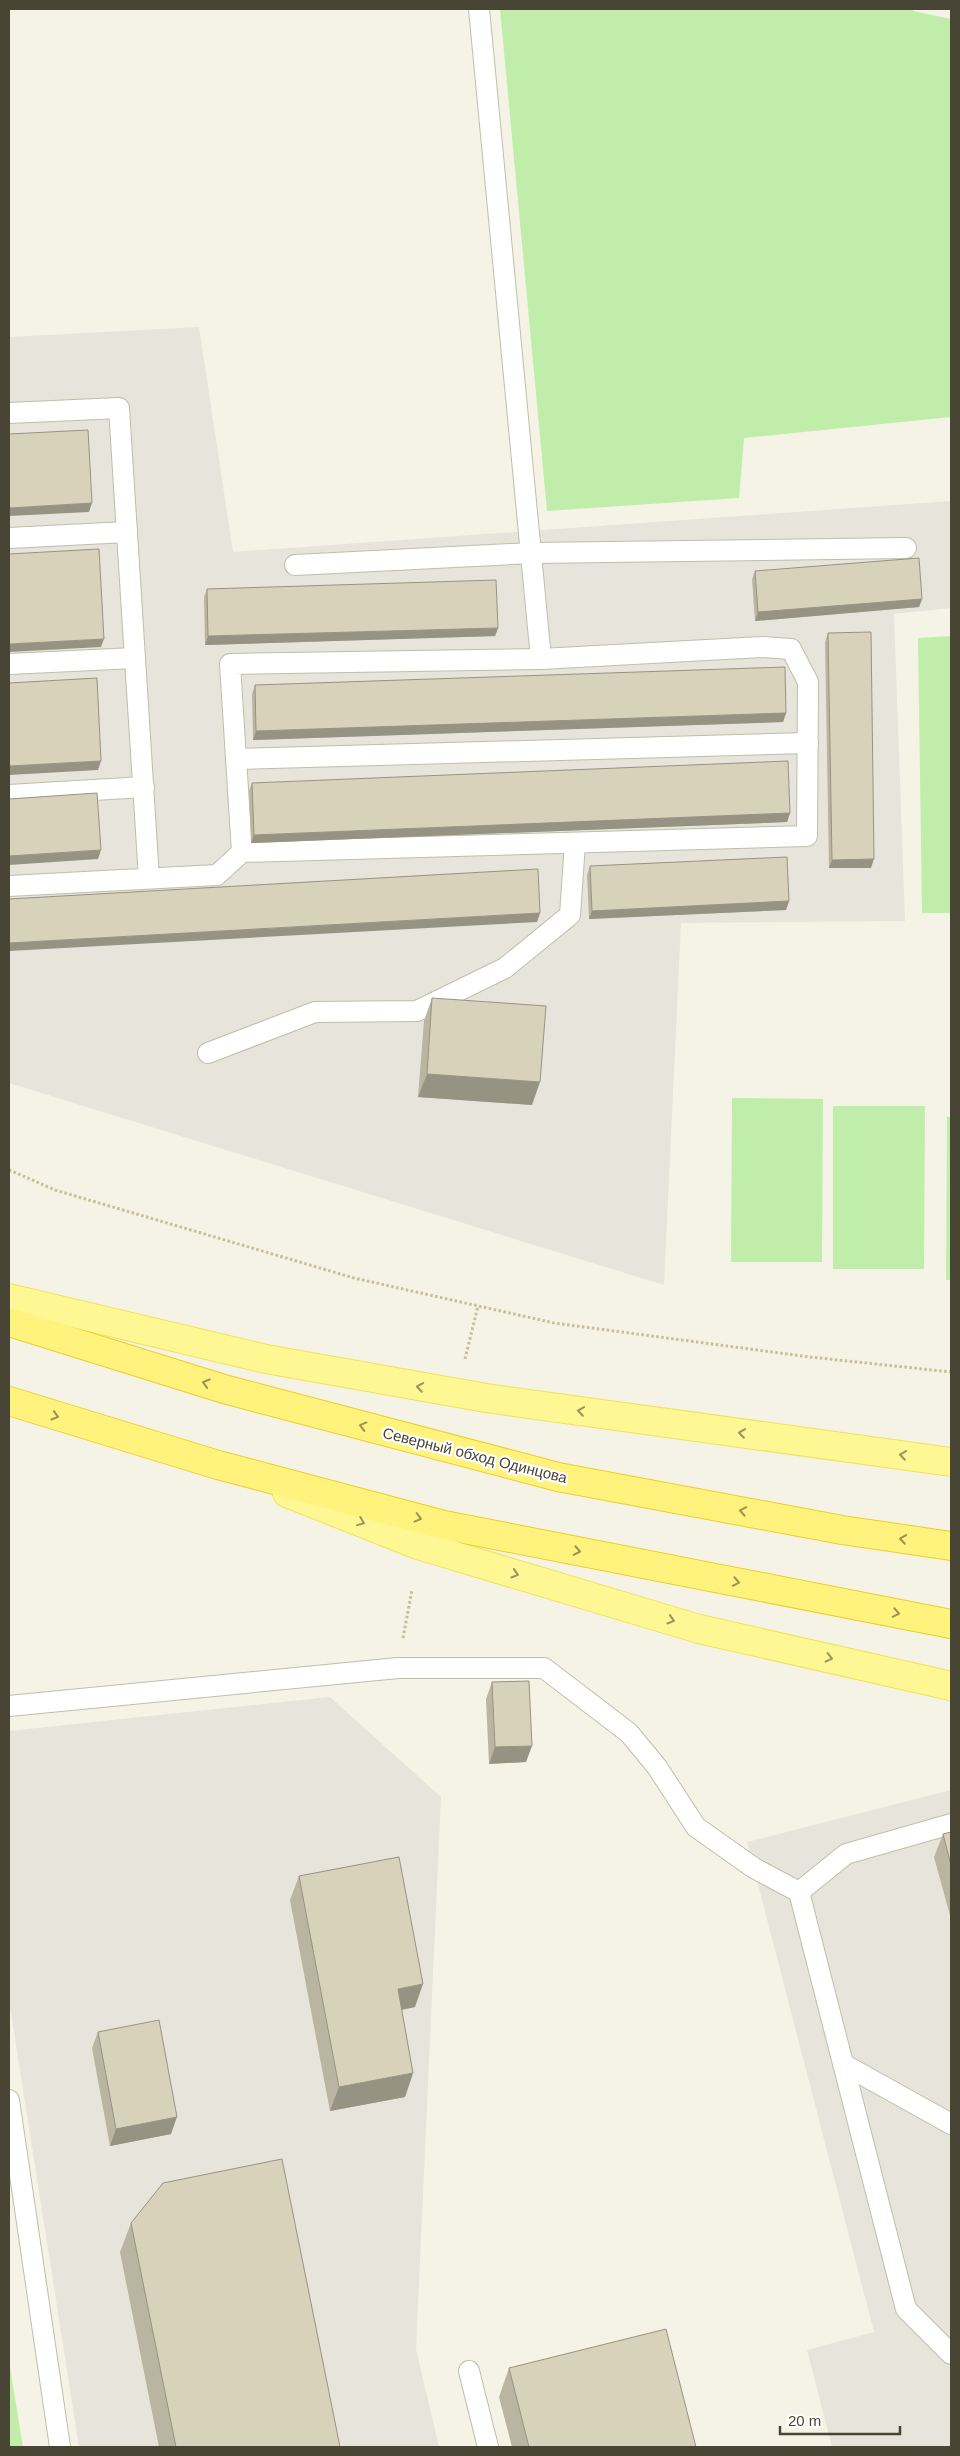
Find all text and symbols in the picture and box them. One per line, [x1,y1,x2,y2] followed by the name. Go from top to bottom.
[202,1379,210,1389] one-way arrow
[416,1382,425,1392] one-way arrow
[577,1407,585,1417] one-way arrow
[51,1410,59,1420] one-way arrow
[358,1421,367,1432] one-way arrow
[381,1424,570,1486] street label: Северный обход Одинцова
[738,1429,746,1439] one-way arrow
[899,1451,907,1461] one-way arrow
[739,1507,747,1517] one-way arrow
[413,1512,422,1523] one-way arrow
[356,1516,365,1527] one-way arrow
[899,1534,907,1545] one-way arrow
[573,1545,581,1556] one-way arrow
[511,1568,519,1578] one-way arrow
[732,1577,741,1587] one-way arrow
[892,1608,900,1618] one-way arrow
[666,1615,675,1625] one-way arrow
[825,1652,833,1663] one-way arrow
[780,2404,900,2436] scale bar
[788,2412,821,2429] text: 20 m

